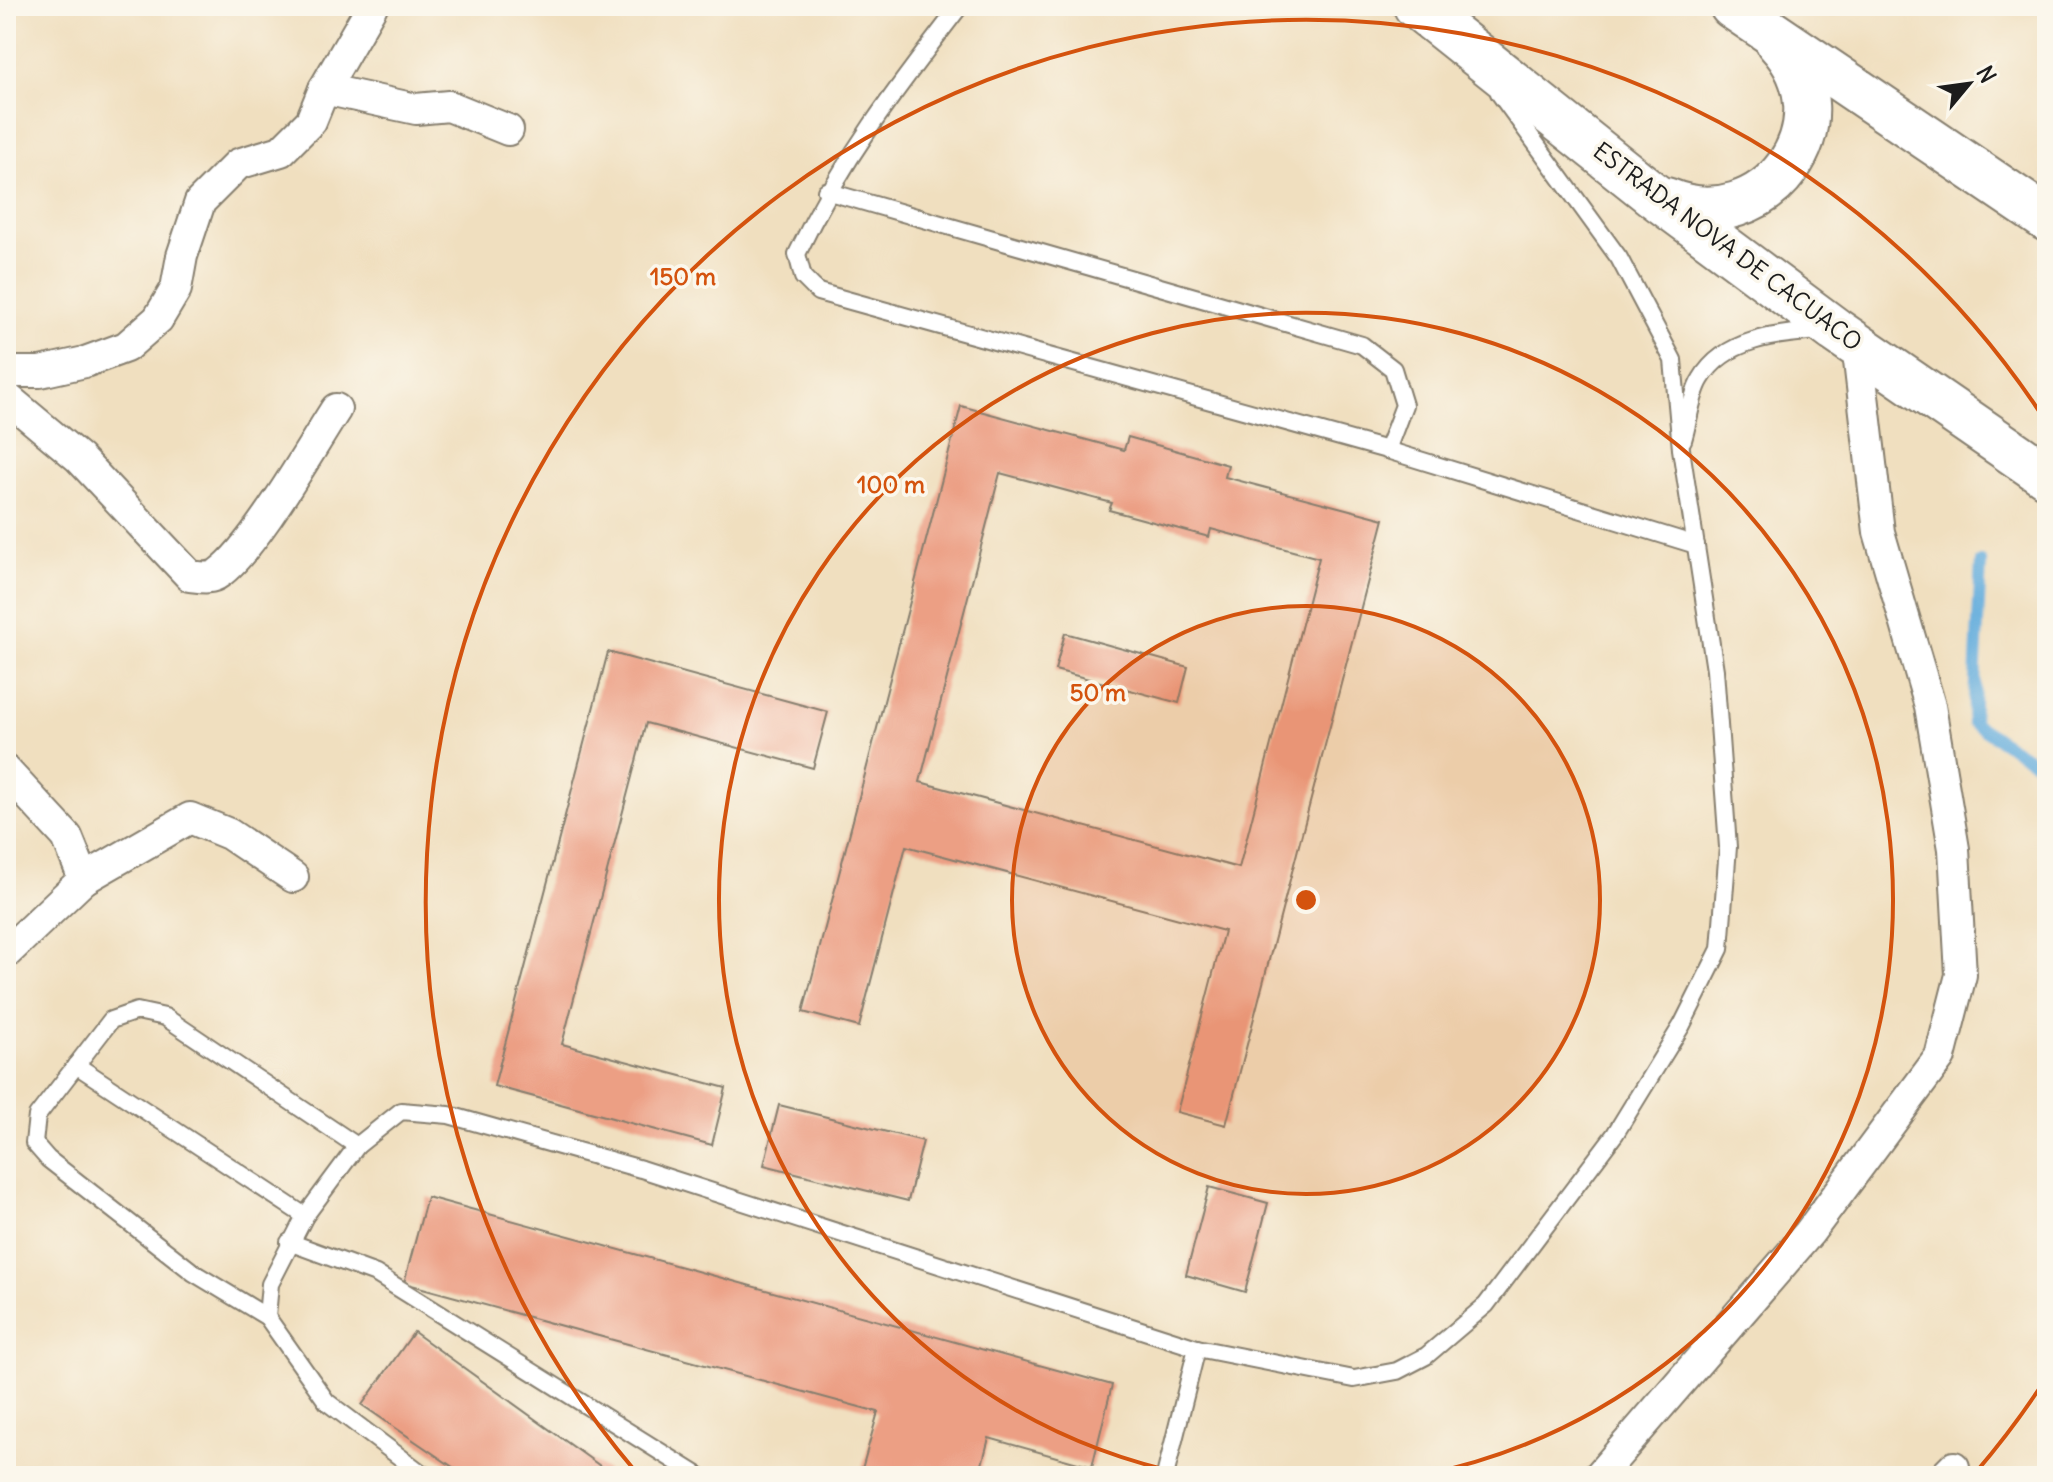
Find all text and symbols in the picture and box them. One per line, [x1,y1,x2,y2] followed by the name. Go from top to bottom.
[1929,44,2009,124] north arrow
[1971,61,2002,88] text: N
[1588,135,1868,357] street label: ESTRADA NOVA DE CACUACO
[650,261,716,291] text: 150 m
[857,469,925,499] text: 100 m
[1070,677,1126,707] text: 50 m
[1292,886,1320,914] centre of rings

